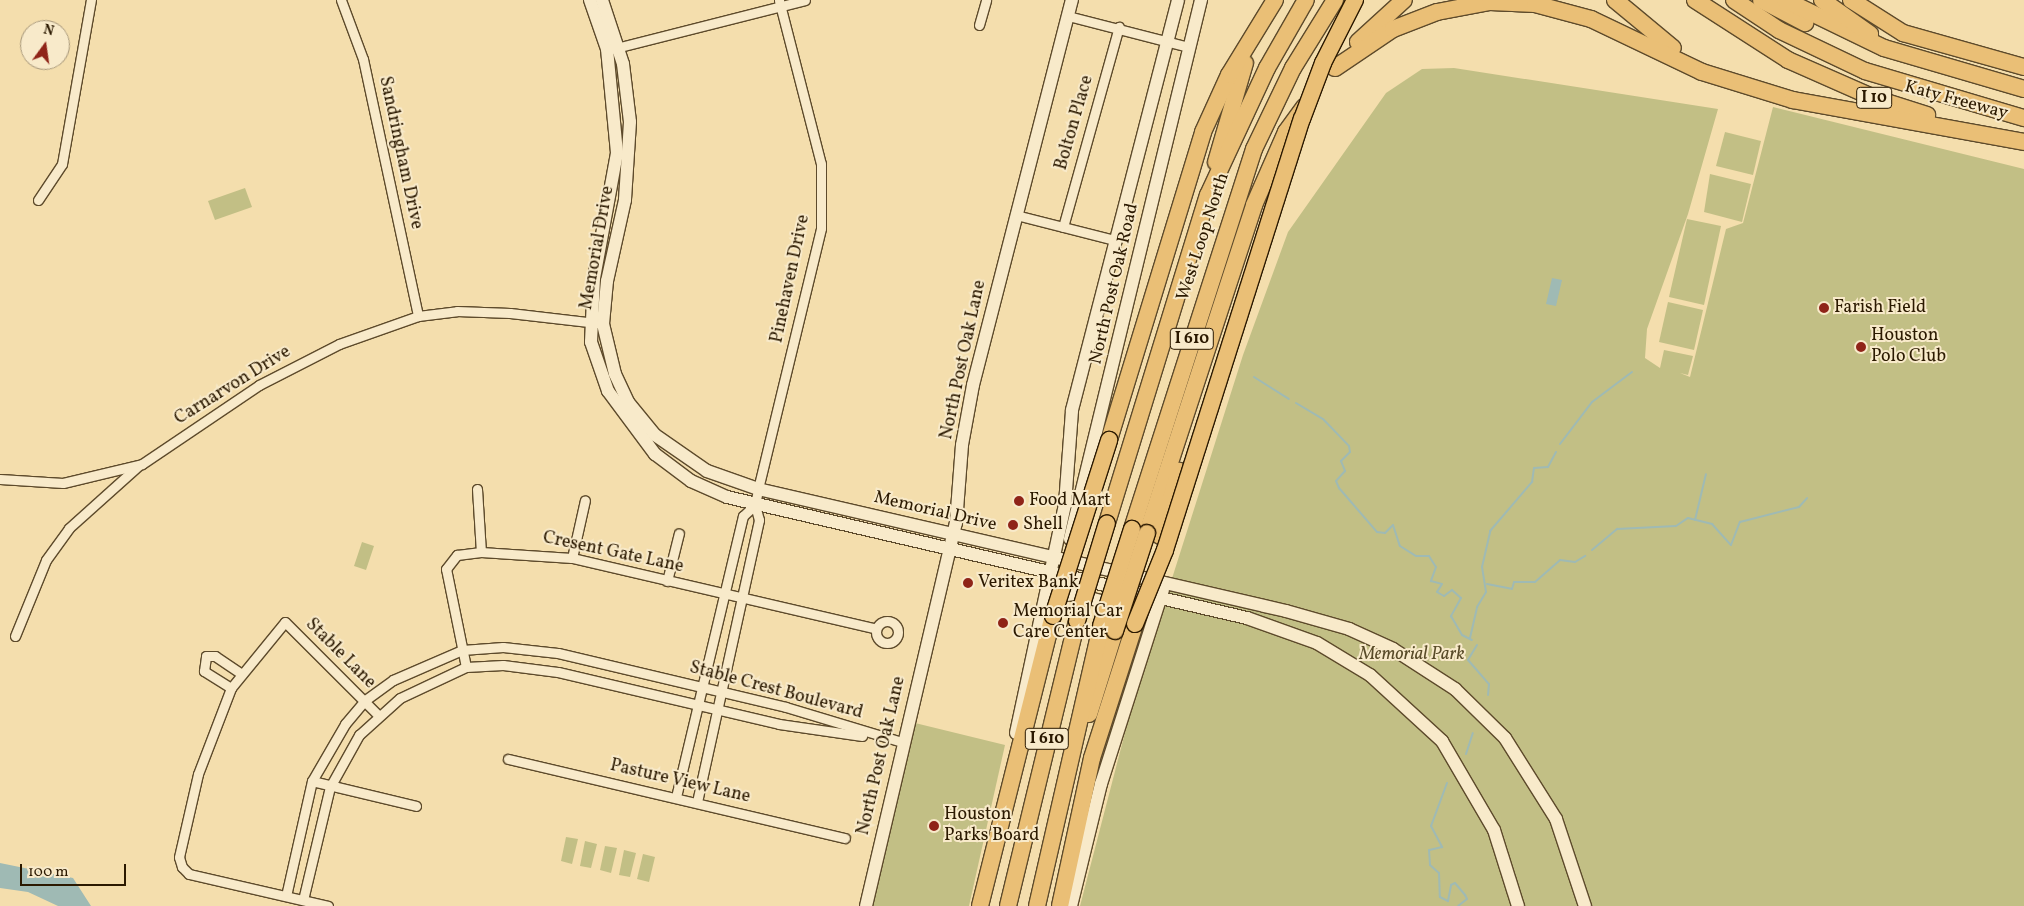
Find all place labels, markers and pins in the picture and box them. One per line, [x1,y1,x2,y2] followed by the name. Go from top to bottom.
[1834,297,1926,319] place label: Farish Field
[1818,302,1830,314] marker: Farish Field
[1871,326,1946,368] place label: Houston Polo Club
[1855,341,1867,353] marker: Houston Polo Club
[1029,490,1111,512] place label: Food Mart
[1013,495,1025,507] marker: Food Mart
[1023,514,1063,536] place label: Shell
[1007,519,1019,531] marker: Shell
[978,572,1079,594] place label: Veritex Bank
[962,577,974,589] marker: Veritex Bank
[1013,602,1123,644] place label: Memorial Car Care Center
[997,617,1009,629] marker: Memorial Car Care Center
[944,805,1040,848] place label: Houston Parks Board
[928,820,940,832] marker: Houston Parks Board

